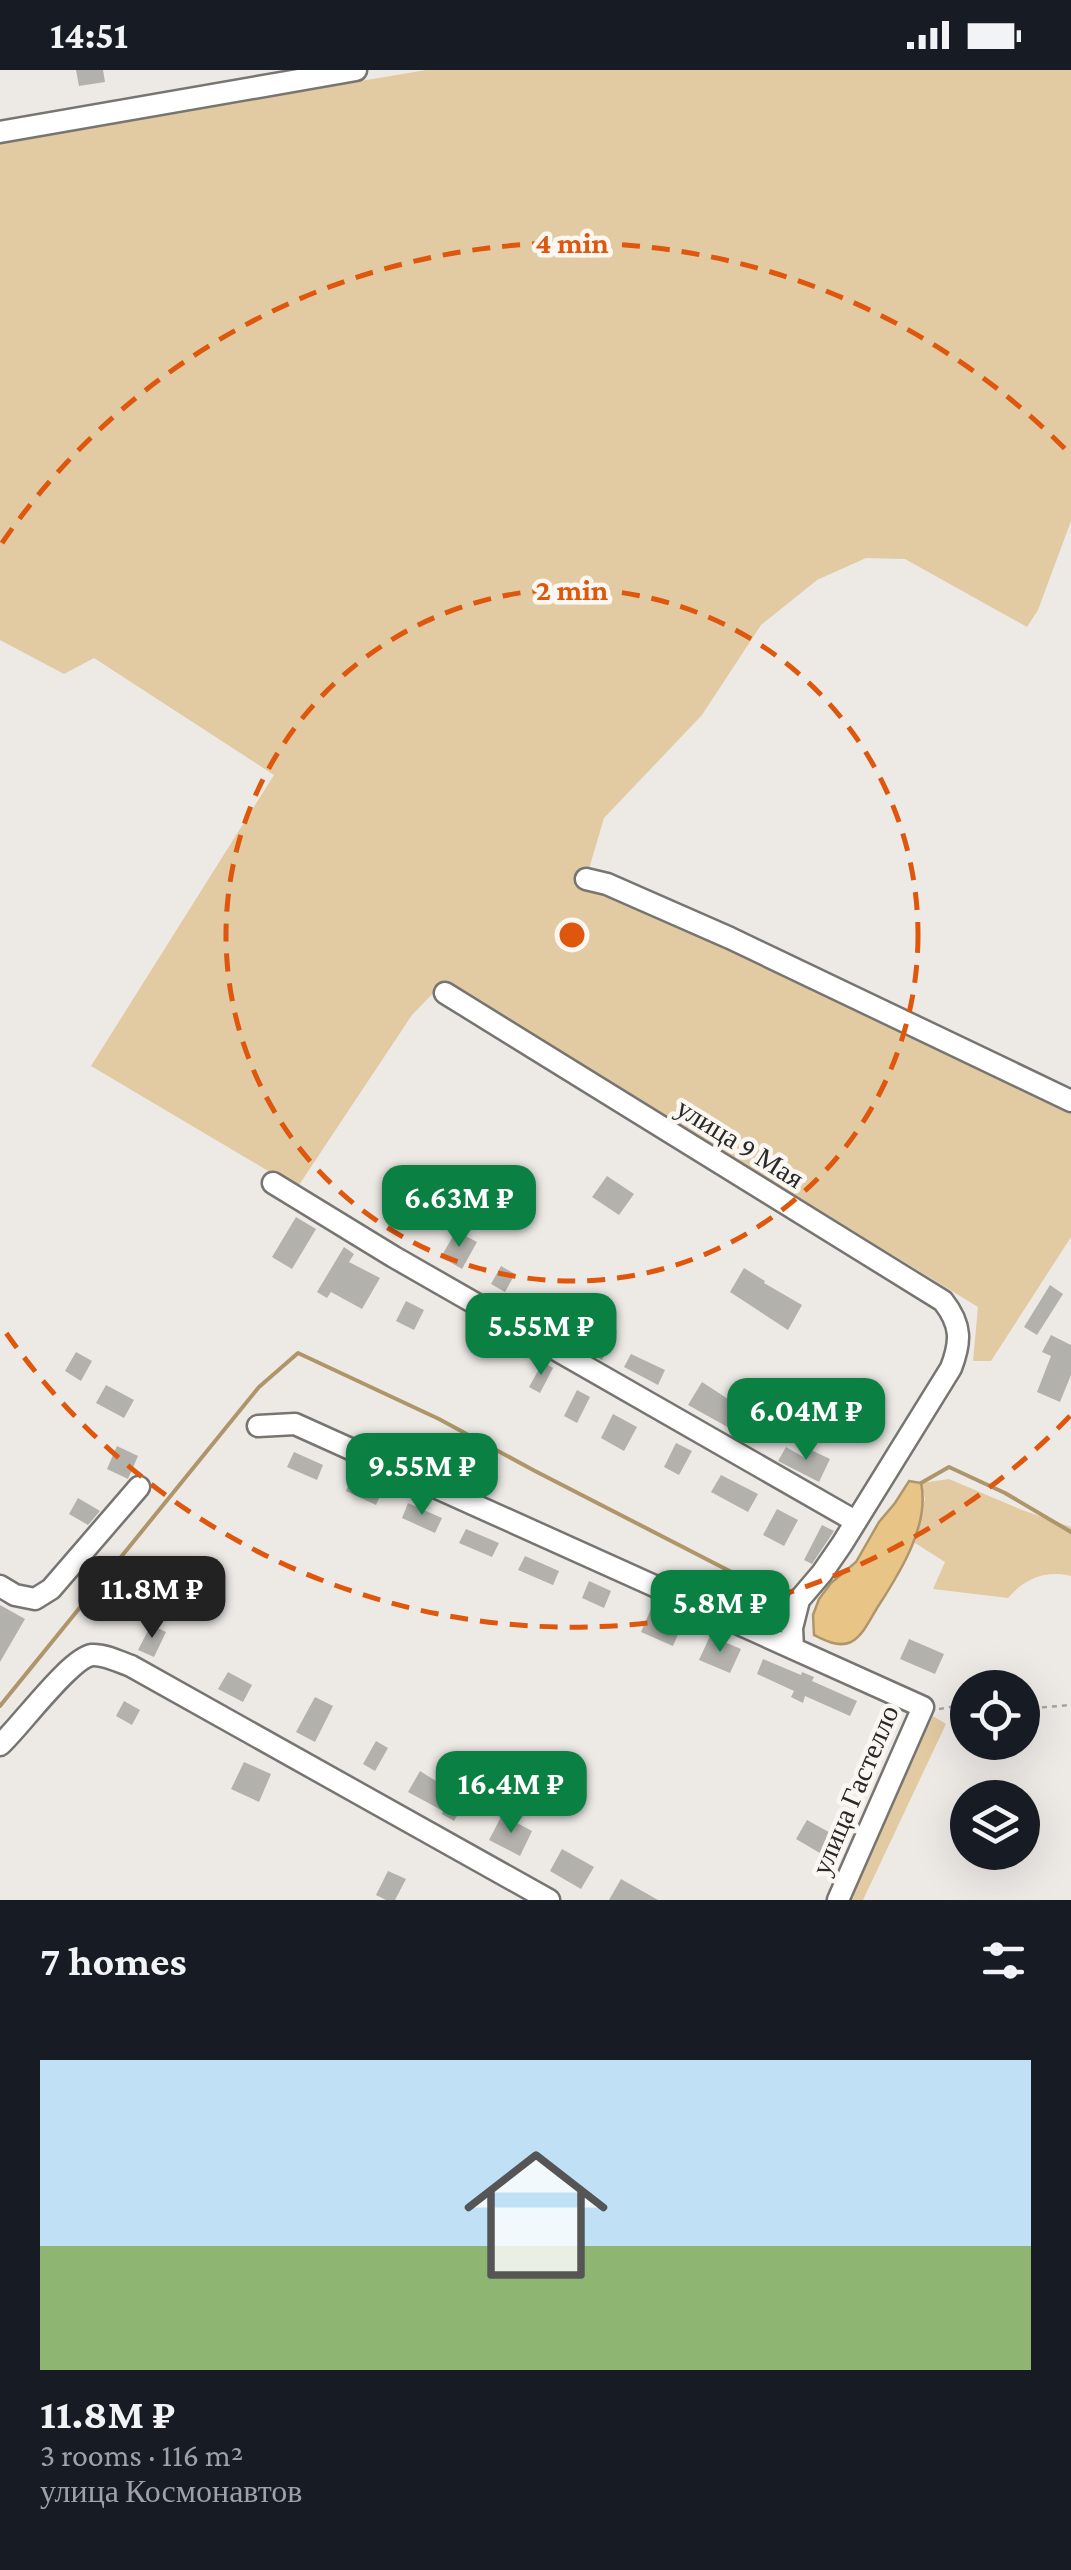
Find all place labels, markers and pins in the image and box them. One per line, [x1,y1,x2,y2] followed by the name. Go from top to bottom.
[554,917,590,953] centre of rings
[367,1165,551,1250] pin: 6.63M ₽
[449,1293,633,1378] pin: 5.55M ₽
[714,1378,898,1463] pin: 6.04M ₽
[330,1433,514,1518] pin: 9.55M ₽
[60,1556,244,1641] pin: 11.8M ₽
[639,1570,801,1655] pin: 5.8M ₽
[419,1751,603,1836] pin: 16.4M ₽

